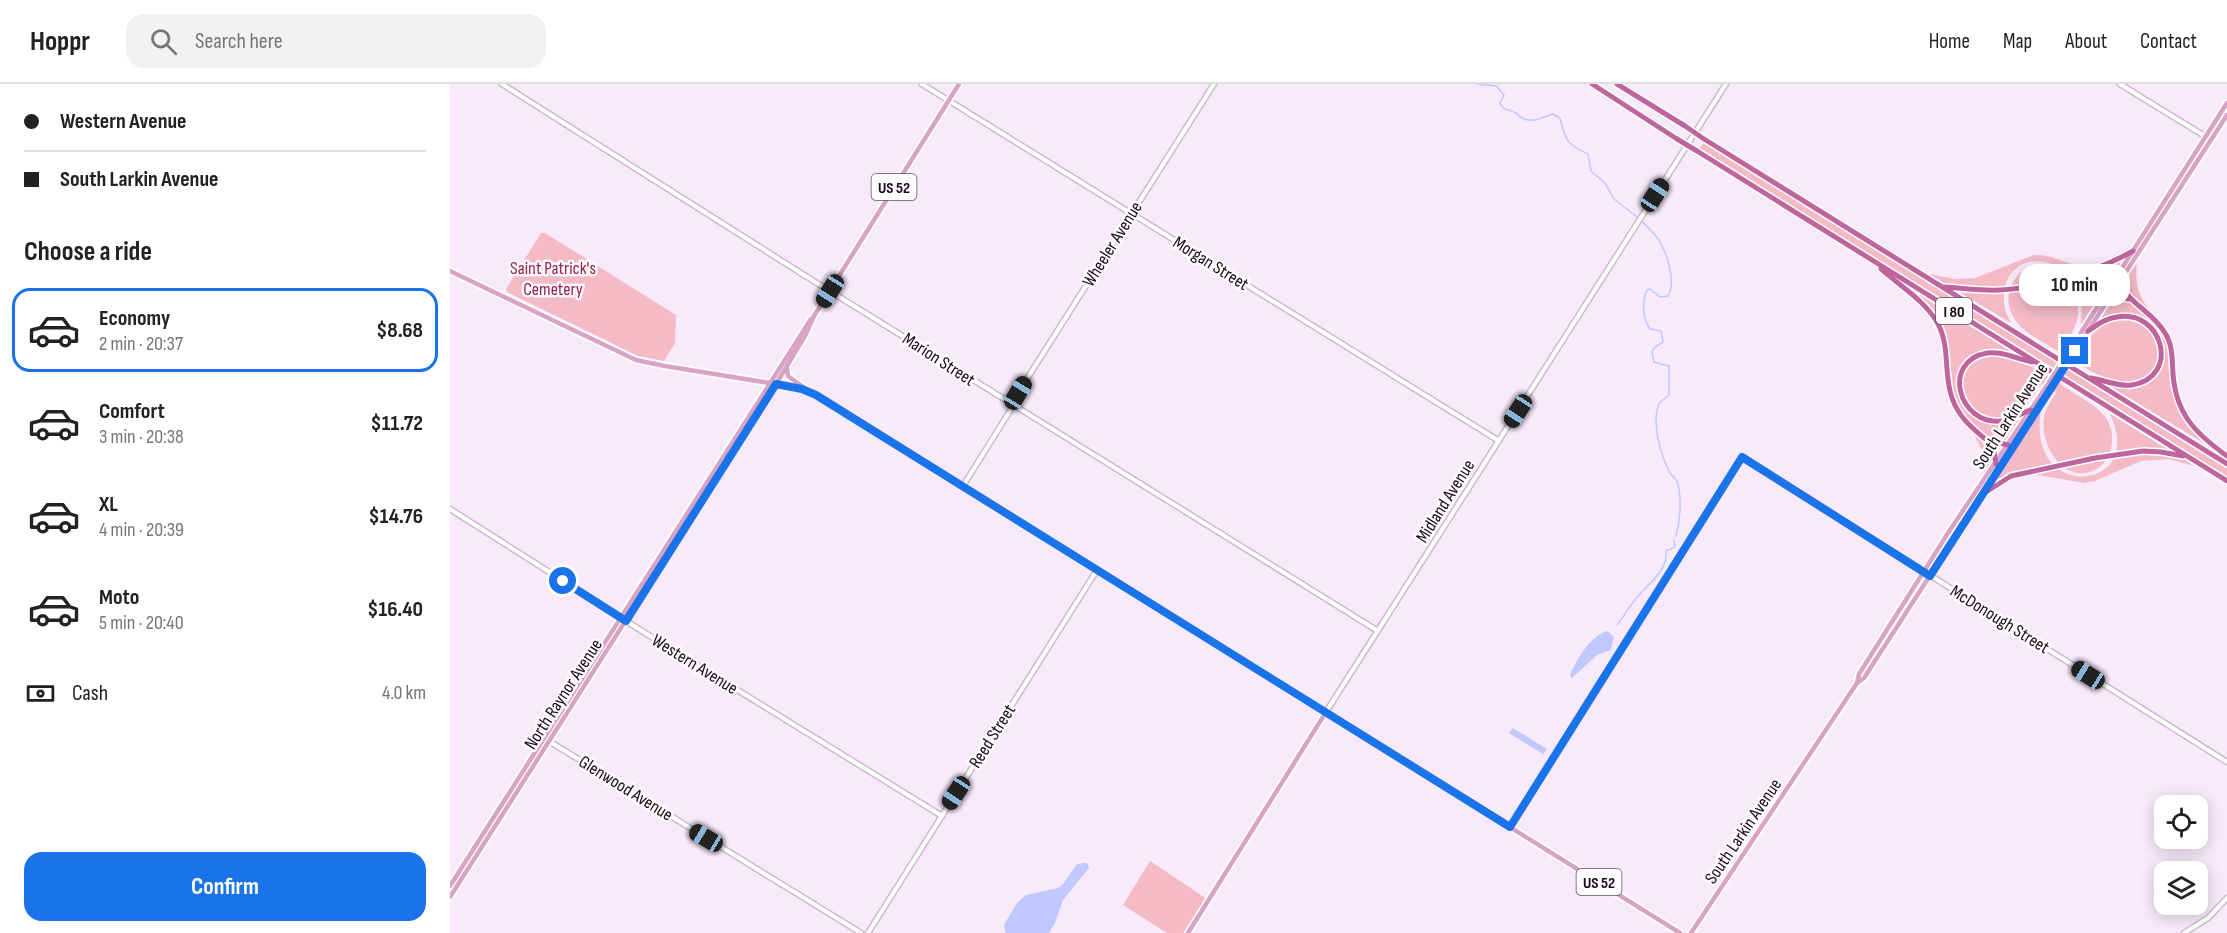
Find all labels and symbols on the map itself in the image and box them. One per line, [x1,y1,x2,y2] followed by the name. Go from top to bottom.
[872,174,916,200] road number: US 52
[1638,175,1672,215] car
[1078,198,1147,291] street label: Wheeler Avenue
[1169,232,1253,295] street label: Morgan Street
[510,258,596,300] park label: Saint Patrick's Cemetery
[2020,264,2130,306] callout: 10 min
[813,271,847,311] car
[1936,298,1972,324] road number: I 80
[899,328,979,391] street label: Marion Street
[2061,337,2088,364] route end
[1968,359,2053,473] street label: South Larkin Avenue
[1001,373,1035,413] car
[1501,391,1535,431] car
[1412,456,1479,547] street label: Midland Avenue
[549,567,576,594] route start
[1946,581,2053,658] street label: McDonough Street
[648,630,742,699] street label: Western Avenue
[520,635,607,753] street label: North Raynor Avenue
[2068,658,2108,692] car
[965,700,1020,772] street label: Reed Street
[575,751,677,826] street label: Glenwood Avenue
[939,773,973,813] car
[1701,775,1786,888] street label: South Larkin Avenue
[686,821,726,855] car
[1576,869,1622,895] road number: US 52

